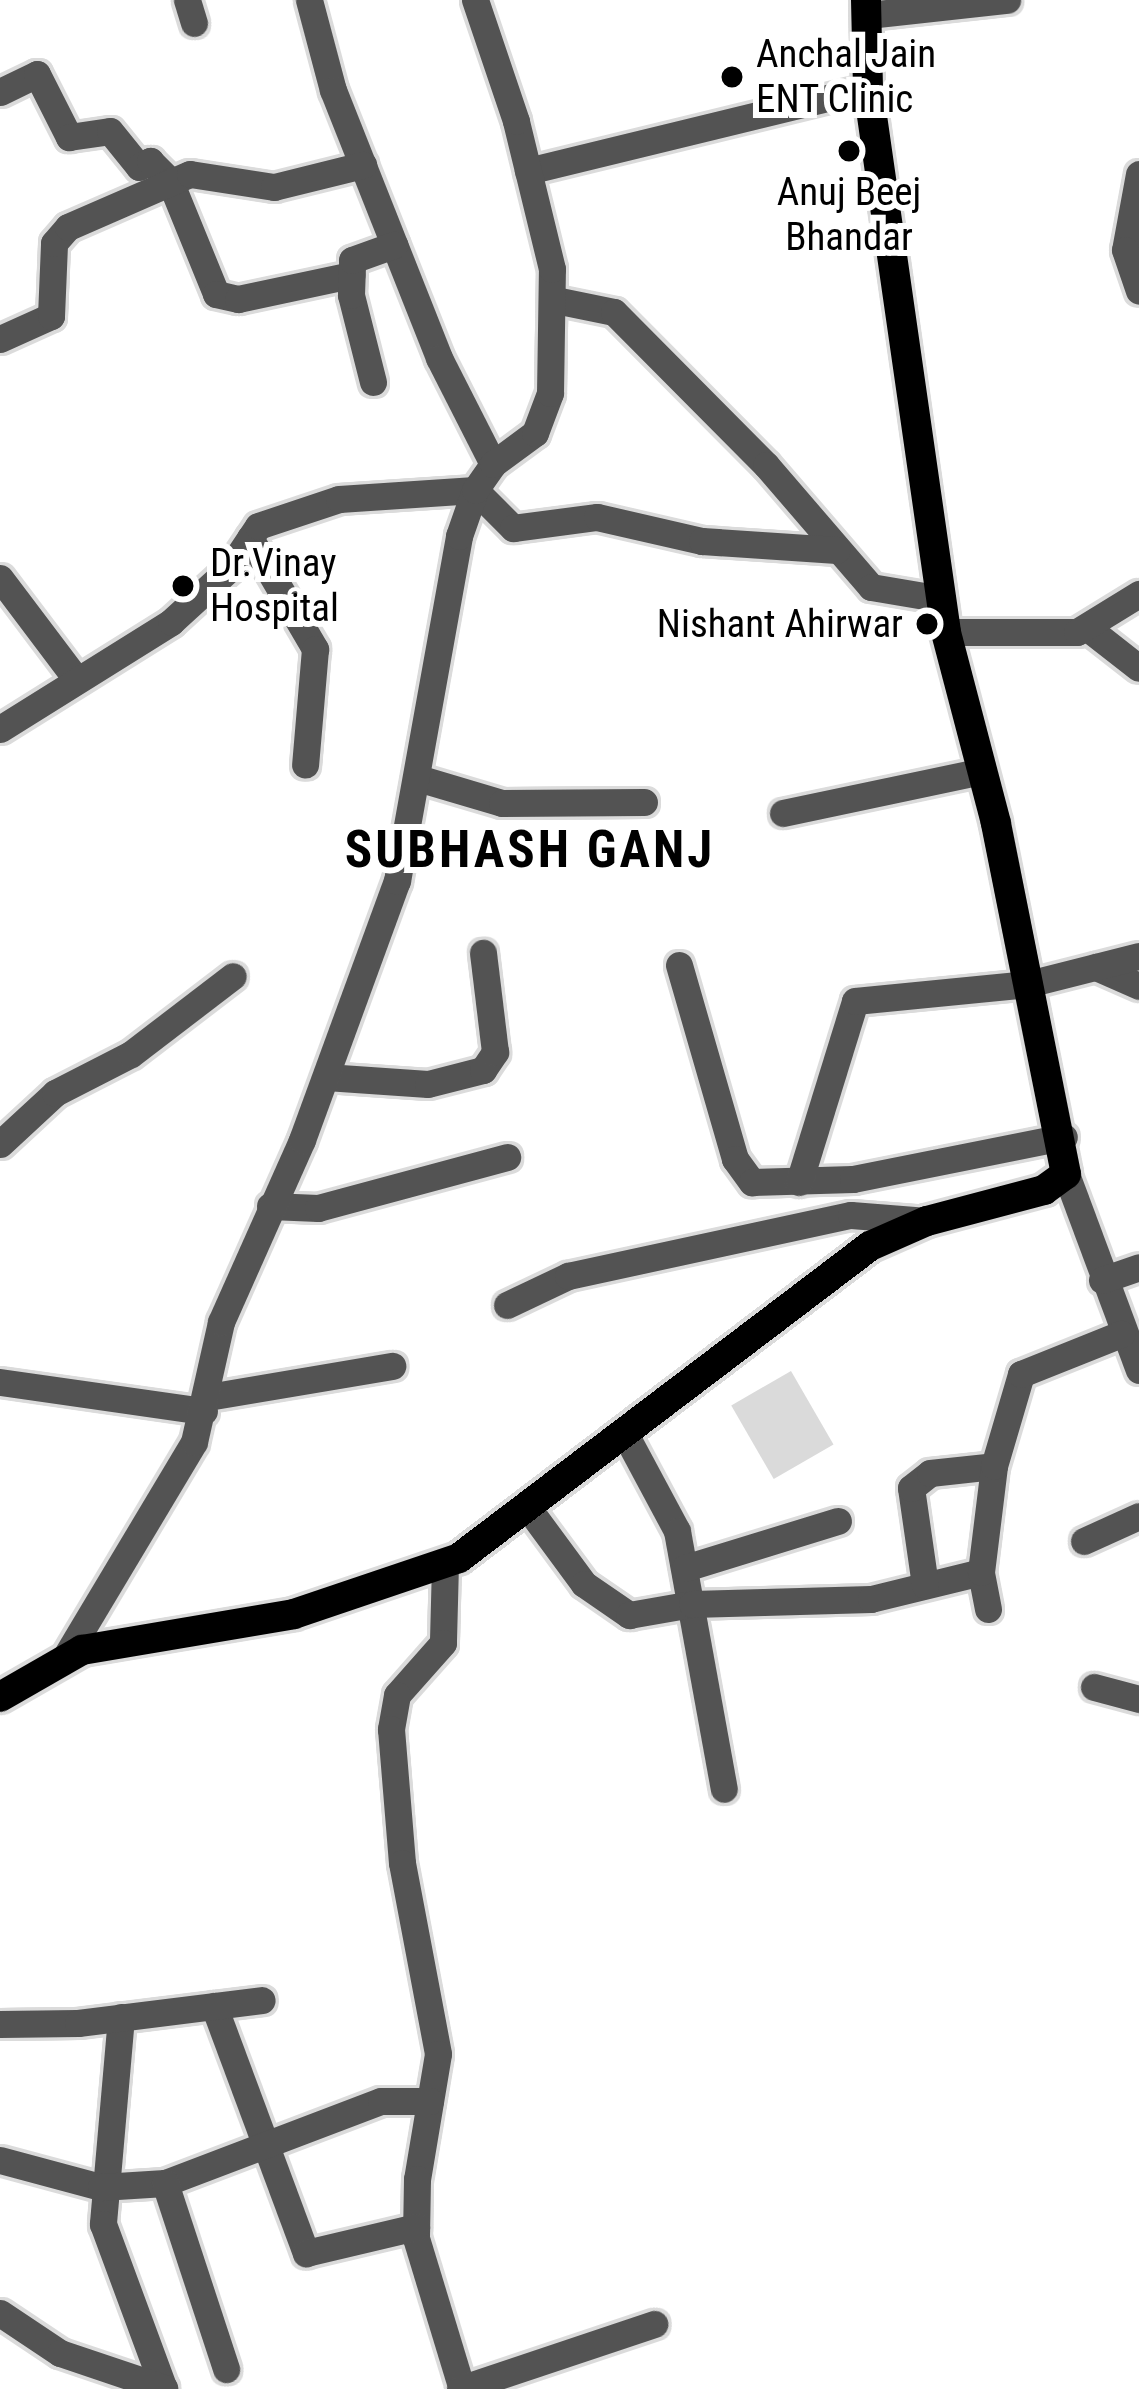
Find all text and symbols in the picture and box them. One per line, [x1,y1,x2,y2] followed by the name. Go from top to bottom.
[756,32,936,123] place label: Anchal Jain ENT Clinic
[719,64,745,90] marker: Anchal Jain ENT Clinic
[836,138,862,164] marker: Anuj Beej Bhandar
[777,170,921,261] place label: Anuj Beej Bhandar
[210,541,339,632] place label: Dr.Vinay Hospital
[167,570,199,602] marker: Dr.Vinay Hospital
[657,601,903,647] place label: Nishant Ahirwar
[914,611,940,637] marker: Nishant Ahirwar
[345,819,715,881] district label: SUBHASH GANJ

